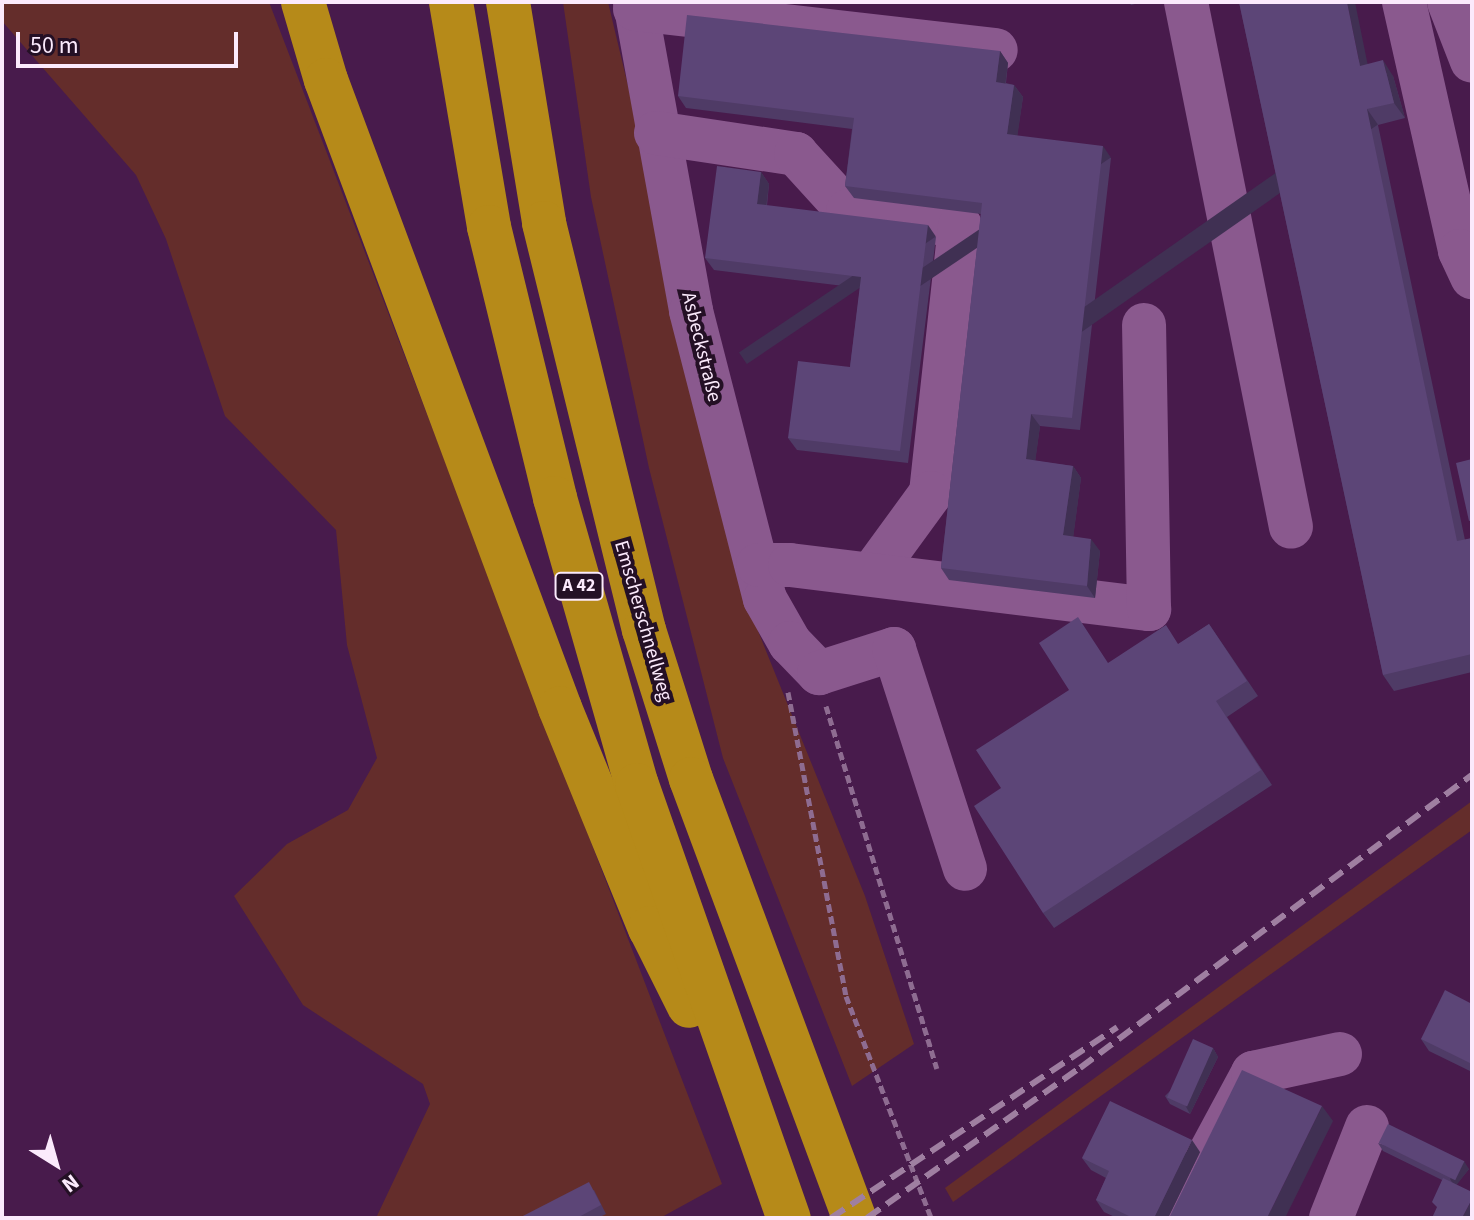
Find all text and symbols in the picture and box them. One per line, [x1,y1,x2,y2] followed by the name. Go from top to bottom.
[20,16,242,66] scale bar
[30,28,79,63] text: 50 m
[676,290,726,404] street label: Asbeckstraße
[609,538,677,704] street label: Emscherschnellweg
[553,572,605,600] road number: A 42
[16,1124,96,1204] north arrow
[55,1166,86,1200] text: N

